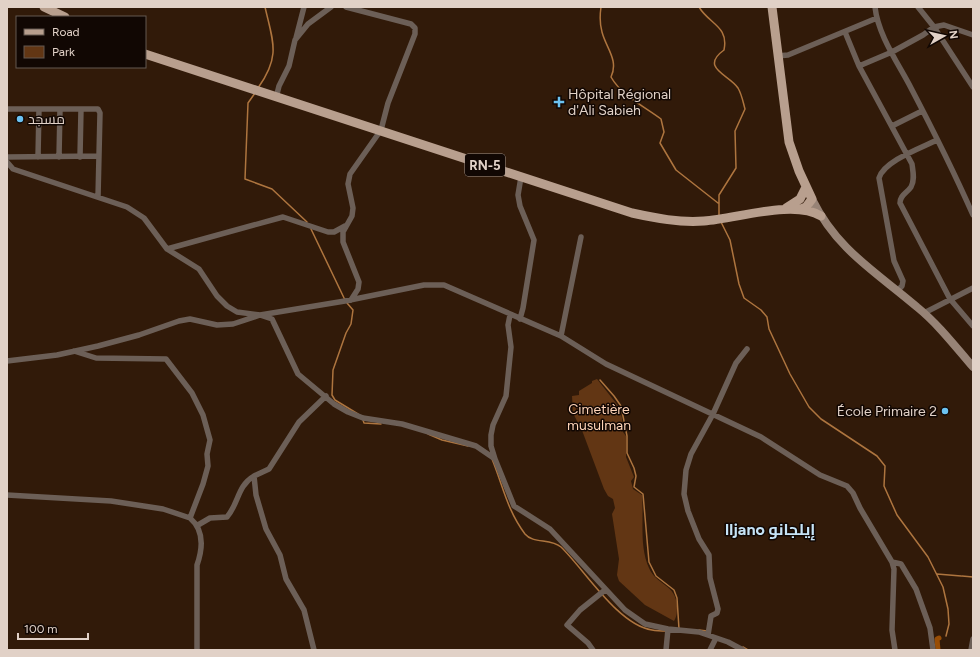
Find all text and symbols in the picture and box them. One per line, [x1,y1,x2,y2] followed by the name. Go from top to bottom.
[16,16,146,68] legend
[924,16,964,56] north arrow
[52,25,80,39] text: Road
[946,30,960,40] text: N
[52,45,75,59] text: Park
[568,86,671,119] place label: Hôpital Régional d'Ali Sabieh
[553,96,565,108] marker: Hôpital Régional d'Ali Sabieh
[28,111,65,128] place label: مسجد
[15,114,25,124] marker: مسجد
[465,154,505,176] road number: RN-5
[567,401,631,434] park label: Cimetière musulman
[837,403,937,420] place label: École Primaire 2
[940,406,950,416] marker: École Primaire 2
[725,520,815,541] district label: Iljano إيلجانو
[18,615,88,641] scale bar
[24,622,58,636] text: 100 m

